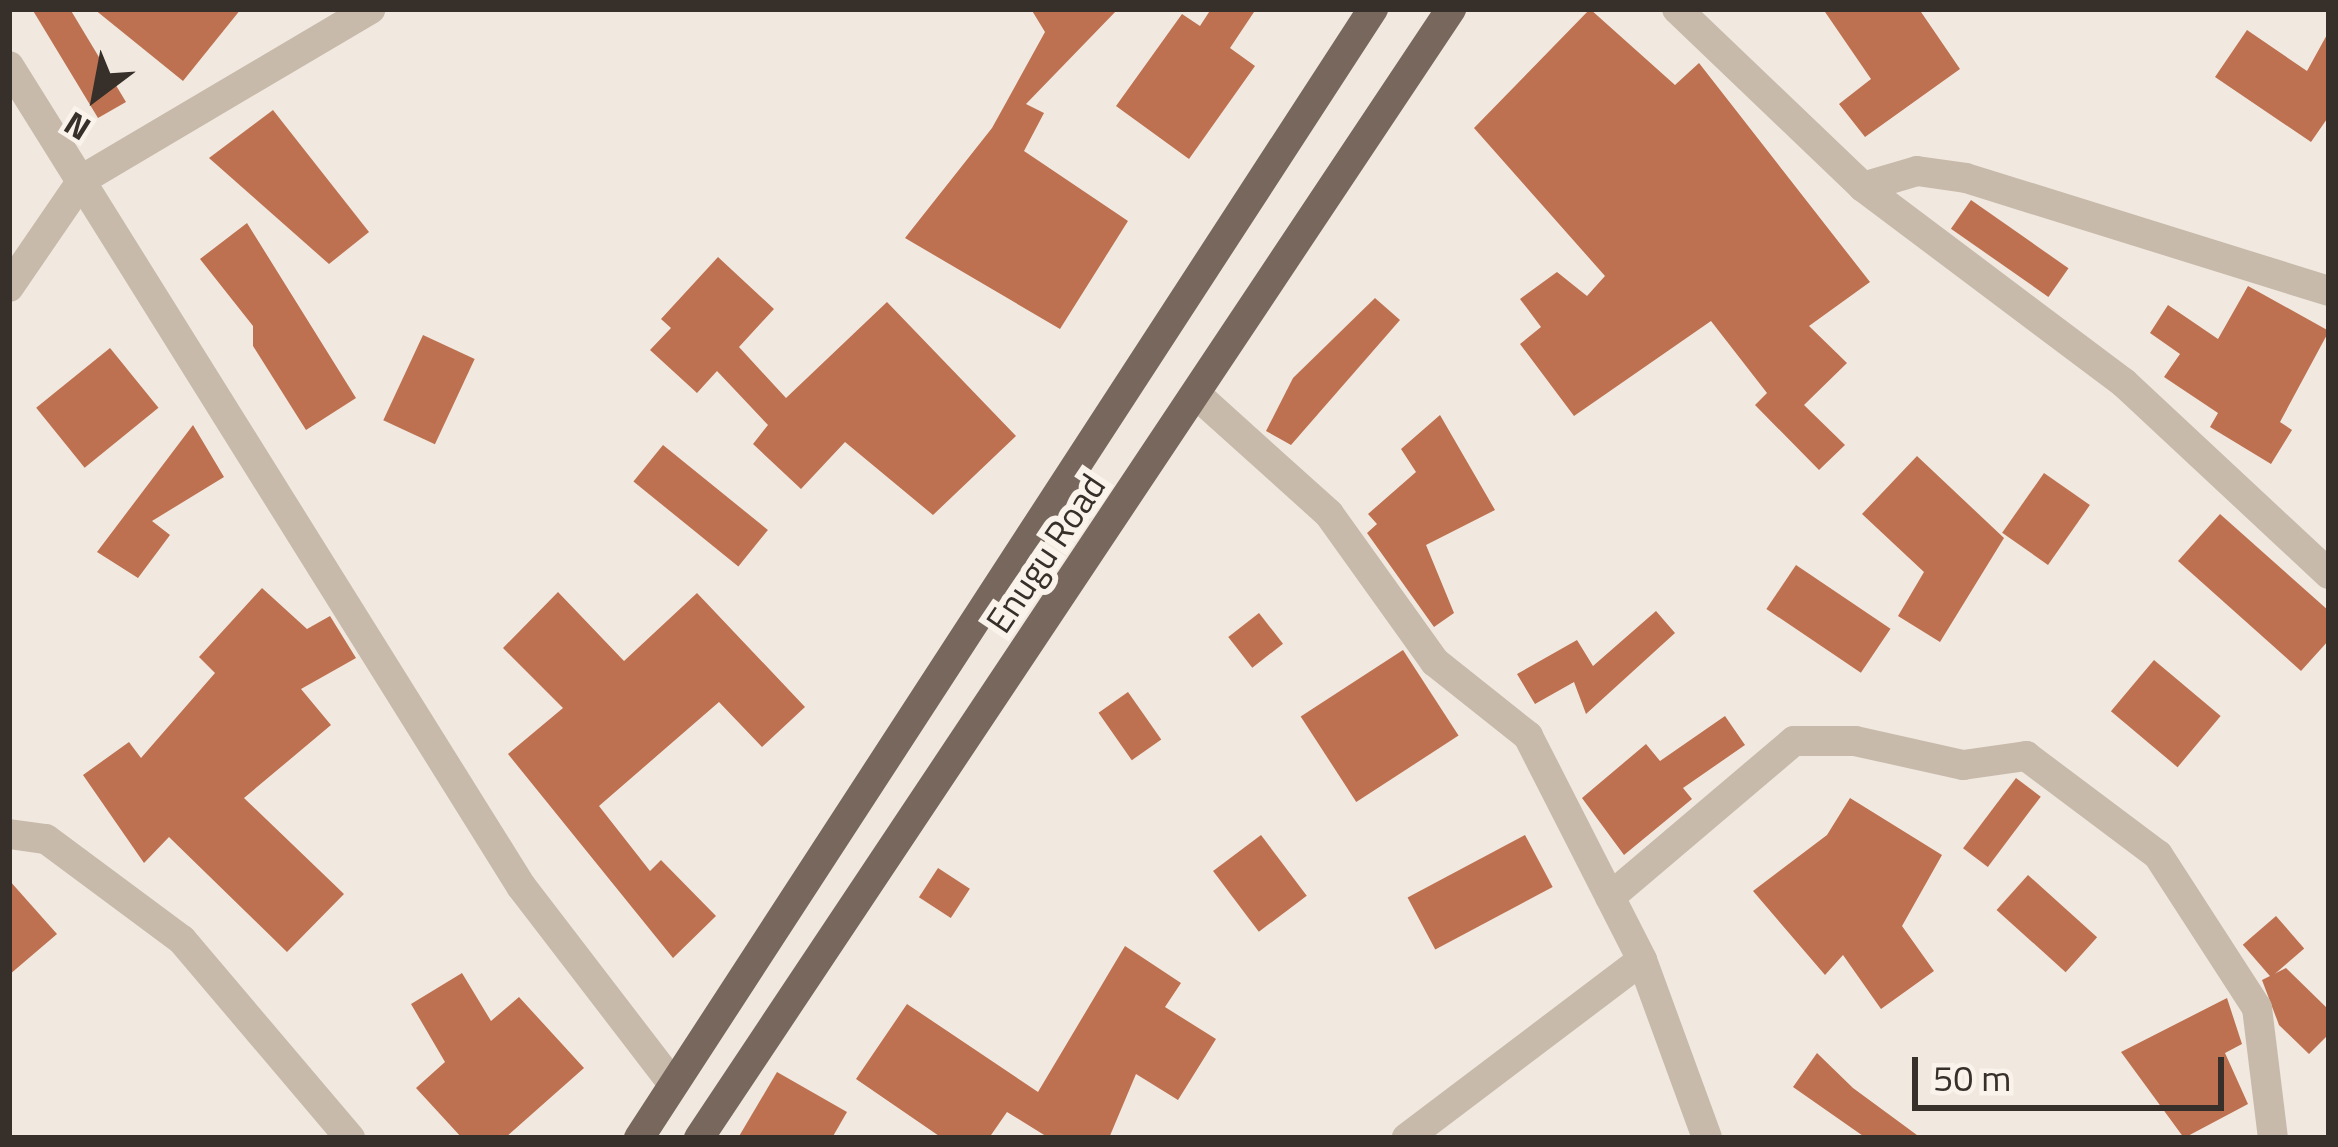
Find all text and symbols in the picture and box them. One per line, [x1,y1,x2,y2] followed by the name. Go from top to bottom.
[36,36,156,156] north arrow
[54,99,100,154] text: N
[976,466,1114,640] street label: Enugu Road
[1918,1033,2230,1107] scale bar
[1933,1050,2011,1105] text: 50 m

